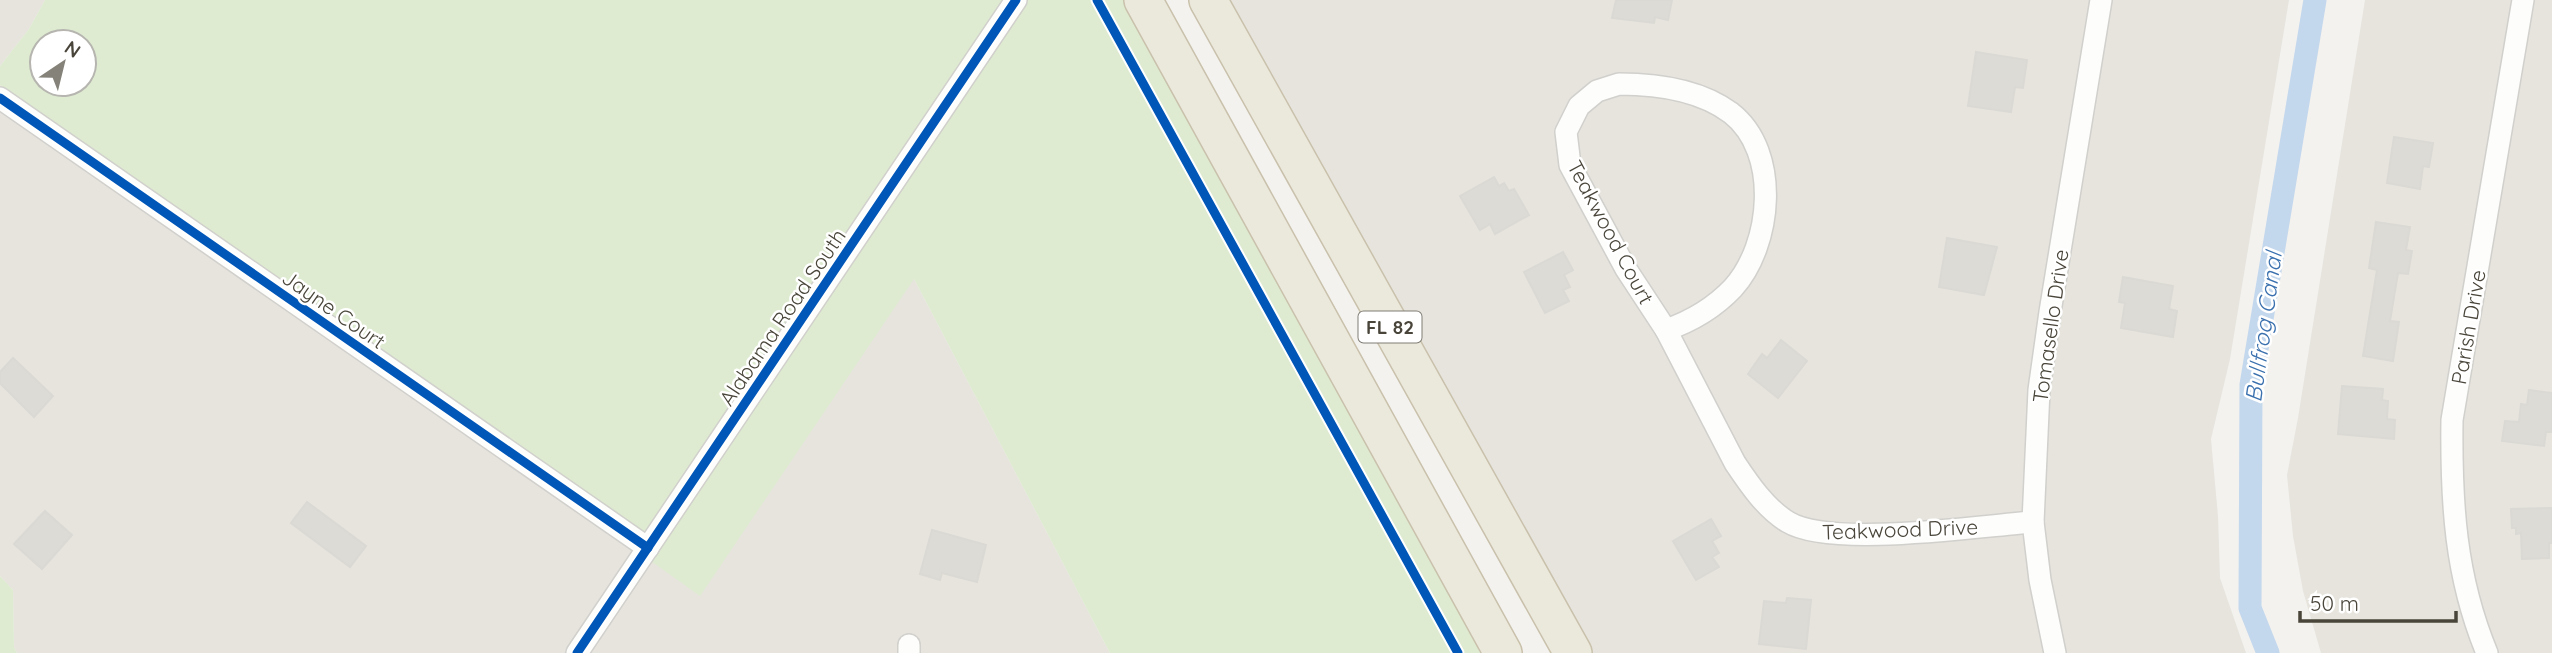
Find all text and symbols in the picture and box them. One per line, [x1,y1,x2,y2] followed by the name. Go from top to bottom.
[28,28,98,98] north arrow
[60,35,85,63] text: N
[1562,156,1660,308] street label: Teakwood Court
[713,224,851,410] street label: Alabama Road South
[2238,247,2288,404] water label: Bullfrog Canal
[2026,248,2074,404] street label: Tomasello Drive
[277,264,391,354] street label: Jayne Court
[2445,268,2491,386] street label: Parish Drive
[1358,312,1422,342] road number: FL 82
[1821,513,1979,545] street label: Teakwood Drive
[2300,580,2456,624] scale bar
[2310,590,2359,616] text: 50 m

